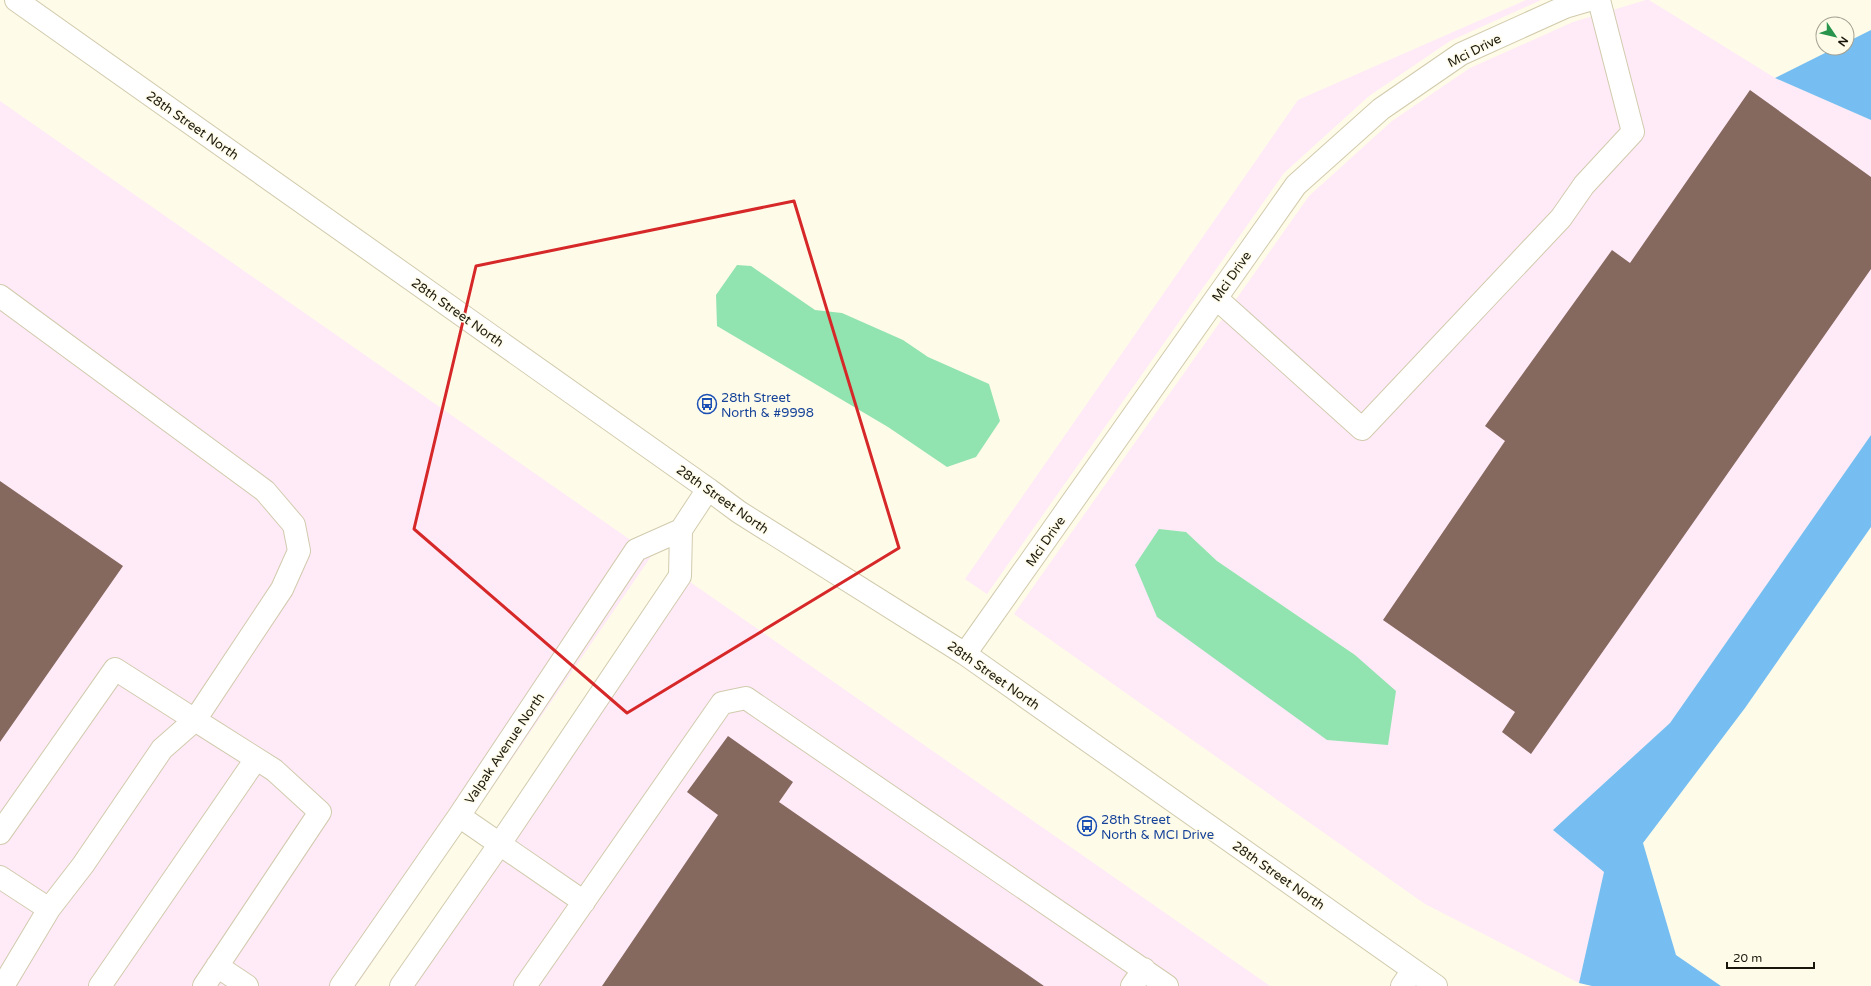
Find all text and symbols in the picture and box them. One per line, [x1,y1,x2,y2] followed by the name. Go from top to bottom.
[1815,16,1855,56] north arrow
[1445,31,1504,71] street label: Mci Drive
[1835,34,1851,49] text: N
[143,88,242,164] street label: 28th Street North
[1209,248,1255,305] street label: Mci Drive
[408,275,507,351] street label: 28th Street North
[721,390,814,421] place label: 28th Street North & #9998
[696,393,718,415] bus stop icon: 28th Street North & #9998
[673,462,772,538] street label: 28th Street North
[1023,513,1069,570] street label: Mci Drive
[944,638,1043,714] street label: 28th Street North
[462,690,548,807] street label: Valpak Avenue North
[1101,812,1214,843] place label: 28th Street North & MCI Drive
[1076,815,1098,837] bus stop icon: 28th Street North & MCI Drive
[1229,838,1328,914] street label: 28th Street North
[1727,944,1814,970] scale bar
[1733,951,1762,965] text: 20 m

